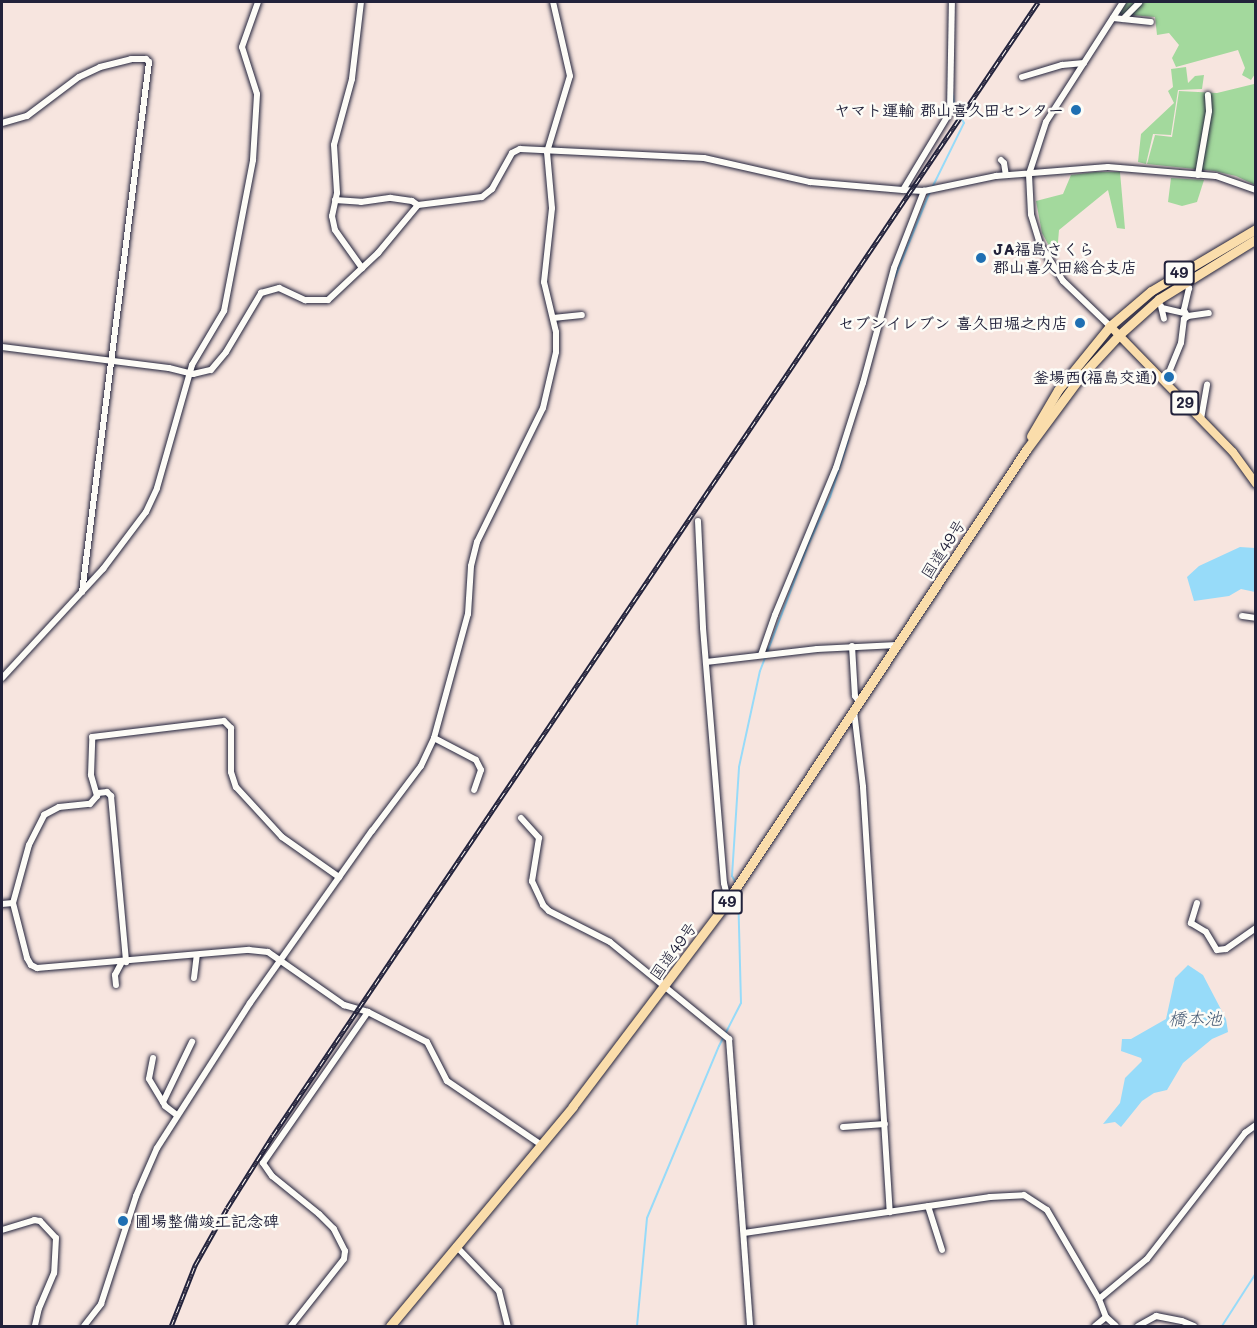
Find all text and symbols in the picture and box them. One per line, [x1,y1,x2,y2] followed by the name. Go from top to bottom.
[834,100,1064,120] place label: ヤマト運輸 郡山喜久田センター
[1069,103,1083,117] marker: ヤマト運輸 郡山喜久田センター
[993,239,1137,277] place label: JA福島さくら 郡山喜久田総合支店
[974,251,988,265] marker: JA福島さくら 郡山喜久田総合支店
[1162,261,1196,285] road number: 49
[838,313,1068,333] place label: セブンイレブン 喜久田堀之内店
[1073,316,1087,330] marker: セブンイレブン 喜久田堀之内店
[1033,367,1157,387] place label: 釜場西(福島交通)
[1162,370,1176,384] marker: 釜場西(福島交通)
[1170,391,1200,415] road number: 29
[917,516,969,582] street label: 国道49号
[710,890,744,914] road number: 49
[646,918,700,984] street label: 国道49号
[1168,1007,1222,1029] water label: 橋本池
[135,1211,279,1231] place label: 圃場整備竣工記念碑
[116,1214,130,1228] marker: 圃場整備竣工記念碑

